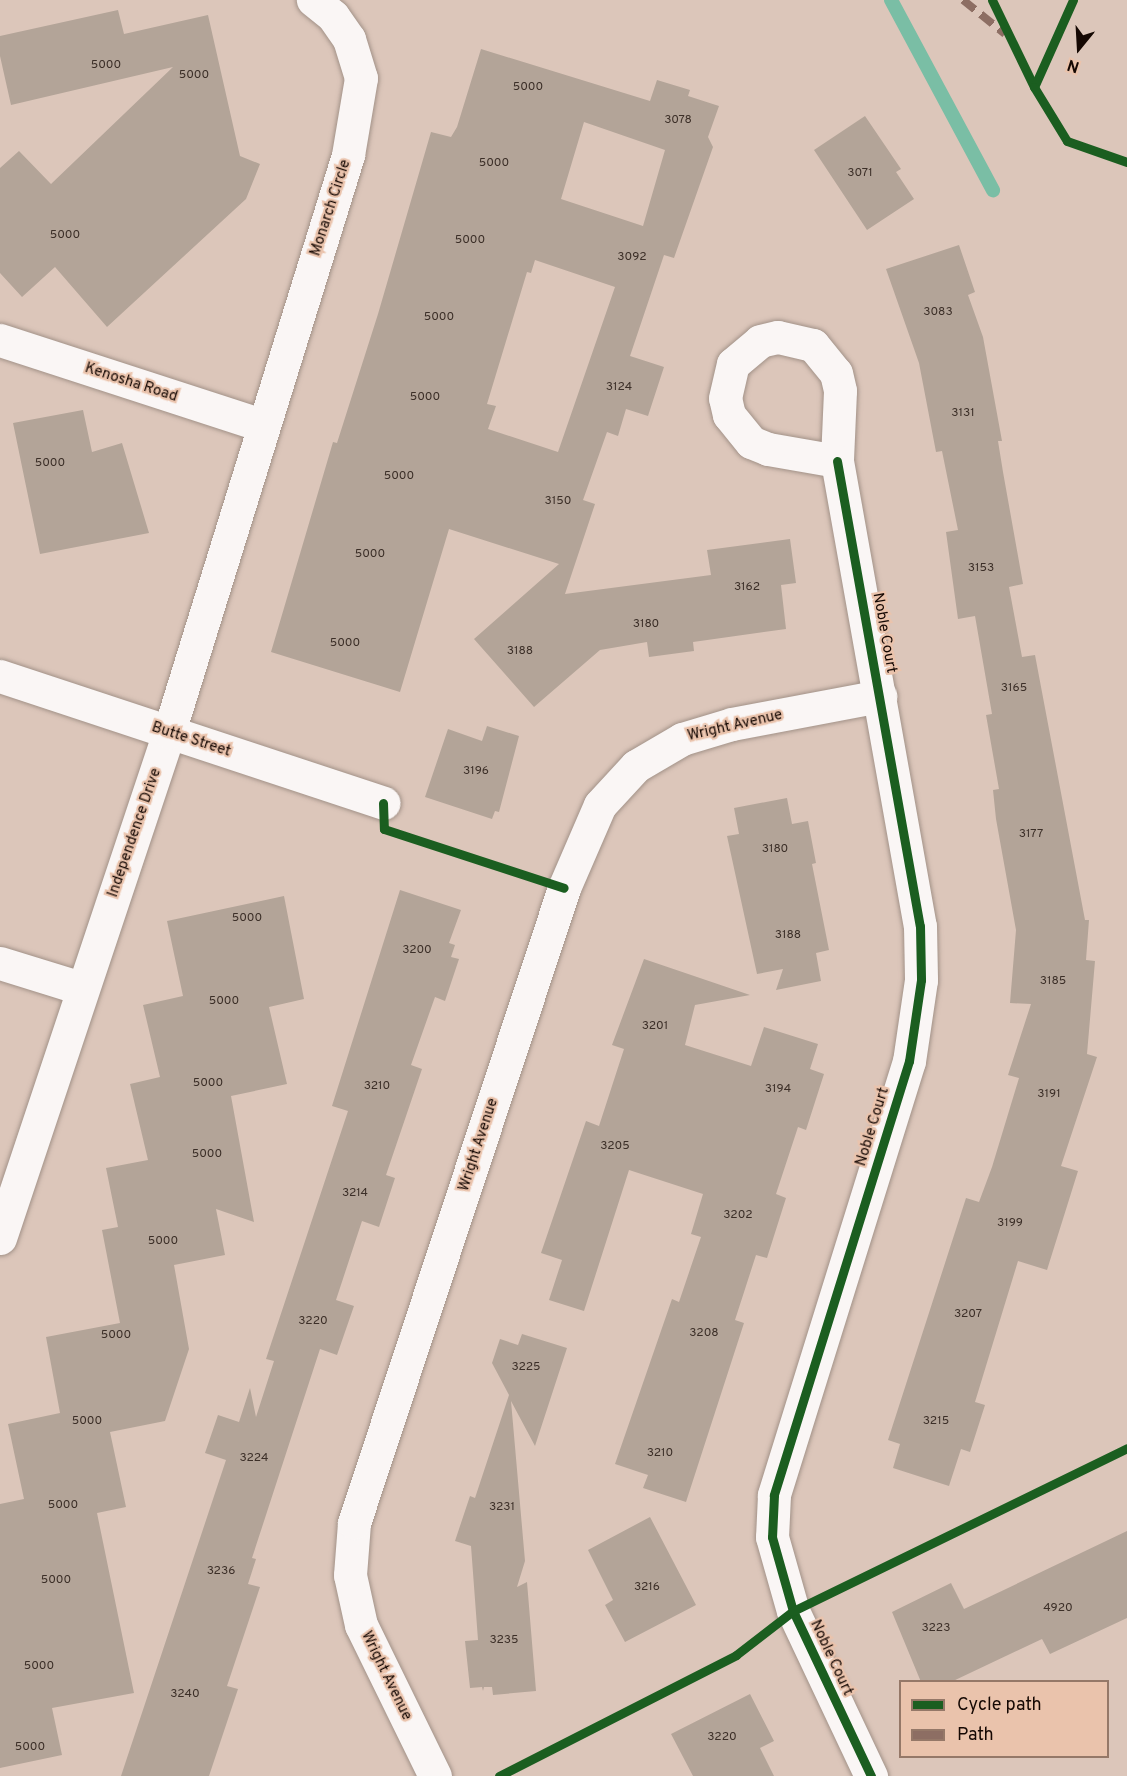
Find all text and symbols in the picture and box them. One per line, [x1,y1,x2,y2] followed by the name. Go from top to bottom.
[1049,18,1109,78] north arrow
[1065,54,1082,76] text: N
[91,59,121,73] house number: 5000
[179,69,209,83] house number: 5000
[513,81,543,95] house number: 5000
[664,114,692,128] house number: 3078
[307,157,355,259] street label: Monarch Circle
[479,157,509,171] house number: 5000
[847,167,873,181] house number: 3071
[50,229,80,243] house number: 5000
[455,234,485,248] house number: 5000
[617,251,647,265] house number: 3092
[923,306,953,320] house number: 3083
[424,311,454,325] house number: 5000
[82,360,180,406] street label: Kenosha Road
[606,381,632,395] house number: 3124
[410,391,440,405] house number: 5000
[951,407,975,421] house number: 3131
[35,457,65,471] house number: 5000
[384,470,414,484] house number: 5000
[545,495,571,509] house number: 3150
[355,548,385,562] house number: 5000
[968,562,994,576] house number: 3153
[734,581,760,595] house number: 3162
[868,591,900,675] street label: Noble Court
[633,618,659,632] house number: 3180
[330,637,360,651] house number: 5000
[507,645,533,659] house number: 3188
[1001,682,1027,696] house number: 3165
[686,706,784,746] street label: Wright Avenue
[149,719,233,761] street label: Butte Street
[463,765,489,779] house number: 3196
[104,766,166,900] street label: Independence Drive
[1019,828,1043,842] house number: 3177
[762,843,788,857] house number: 3180
[232,912,262,926] house number: 5000
[775,929,801,943] house number: 3188
[402,944,432,958] house number: 3200
[1040,975,1066,989] house number: 3185
[209,995,239,1009] house number: 5000
[642,1020,668,1034] house number: 3201
[193,1077,223,1091] house number: 5000
[364,1080,390,1094] house number: 3210
[765,1083,791,1097] house number: 3194
[852,1085,894,1169] street label: Noble Court
[1037,1088,1061,1102] house number: 3191
[455,1096,503,1194] street label: Wright Avenue
[600,1140,630,1154] house number: 3205
[192,1148,222,1162] house number: 5000
[342,1187,368,1201] house number: 3214
[723,1209,753,1223] house number: 3202
[997,1217,1023,1231] house number: 3199
[148,1235,178,1249] house number: 5000
[954,1308,982,1322] house number: 3207
[298,1315,328,1329] house number: 3220
[689,1327,719,1341] house number: 3208
[101,1329,131,1343] house number: 5000
[511,1361,541,1375] house number: 3225
[72,1415,102,1429] house number: 5000
[923,1415,949,1429] house number: 3215
[647,1447,673,1461] house number: 3210
[239,1452,269,1466] house number: 3224
[48,1499,78,1513] house number: 5000
[489,1501,515,1515] house number: 3231
[207,1565,235,1579] house number: 3236
[41,1574,71,1588] house number: 5000
[634,1581,660,1595] house number: 3216
[1043,1602,1073,1616] house number: 4920
[806,1617,856,1699] street label: Noble Court
[922,1622,950,1636] house number: 3223
[357,1628,415,1724] street label: Wright Avenue
[489,1634,519,1648] house number: 3235
[24,1660,54,1674] house number: 5000
[899,1680,1109,1758] legend
[170,1688,200,1702] house number: 3240
[957,1694,1042,1717] text: Cycle path
[957,1724,994,1747] text: Path
[707,1731,737,1745] house number: 3220
[15,1741,45,1755] house number: 5000

